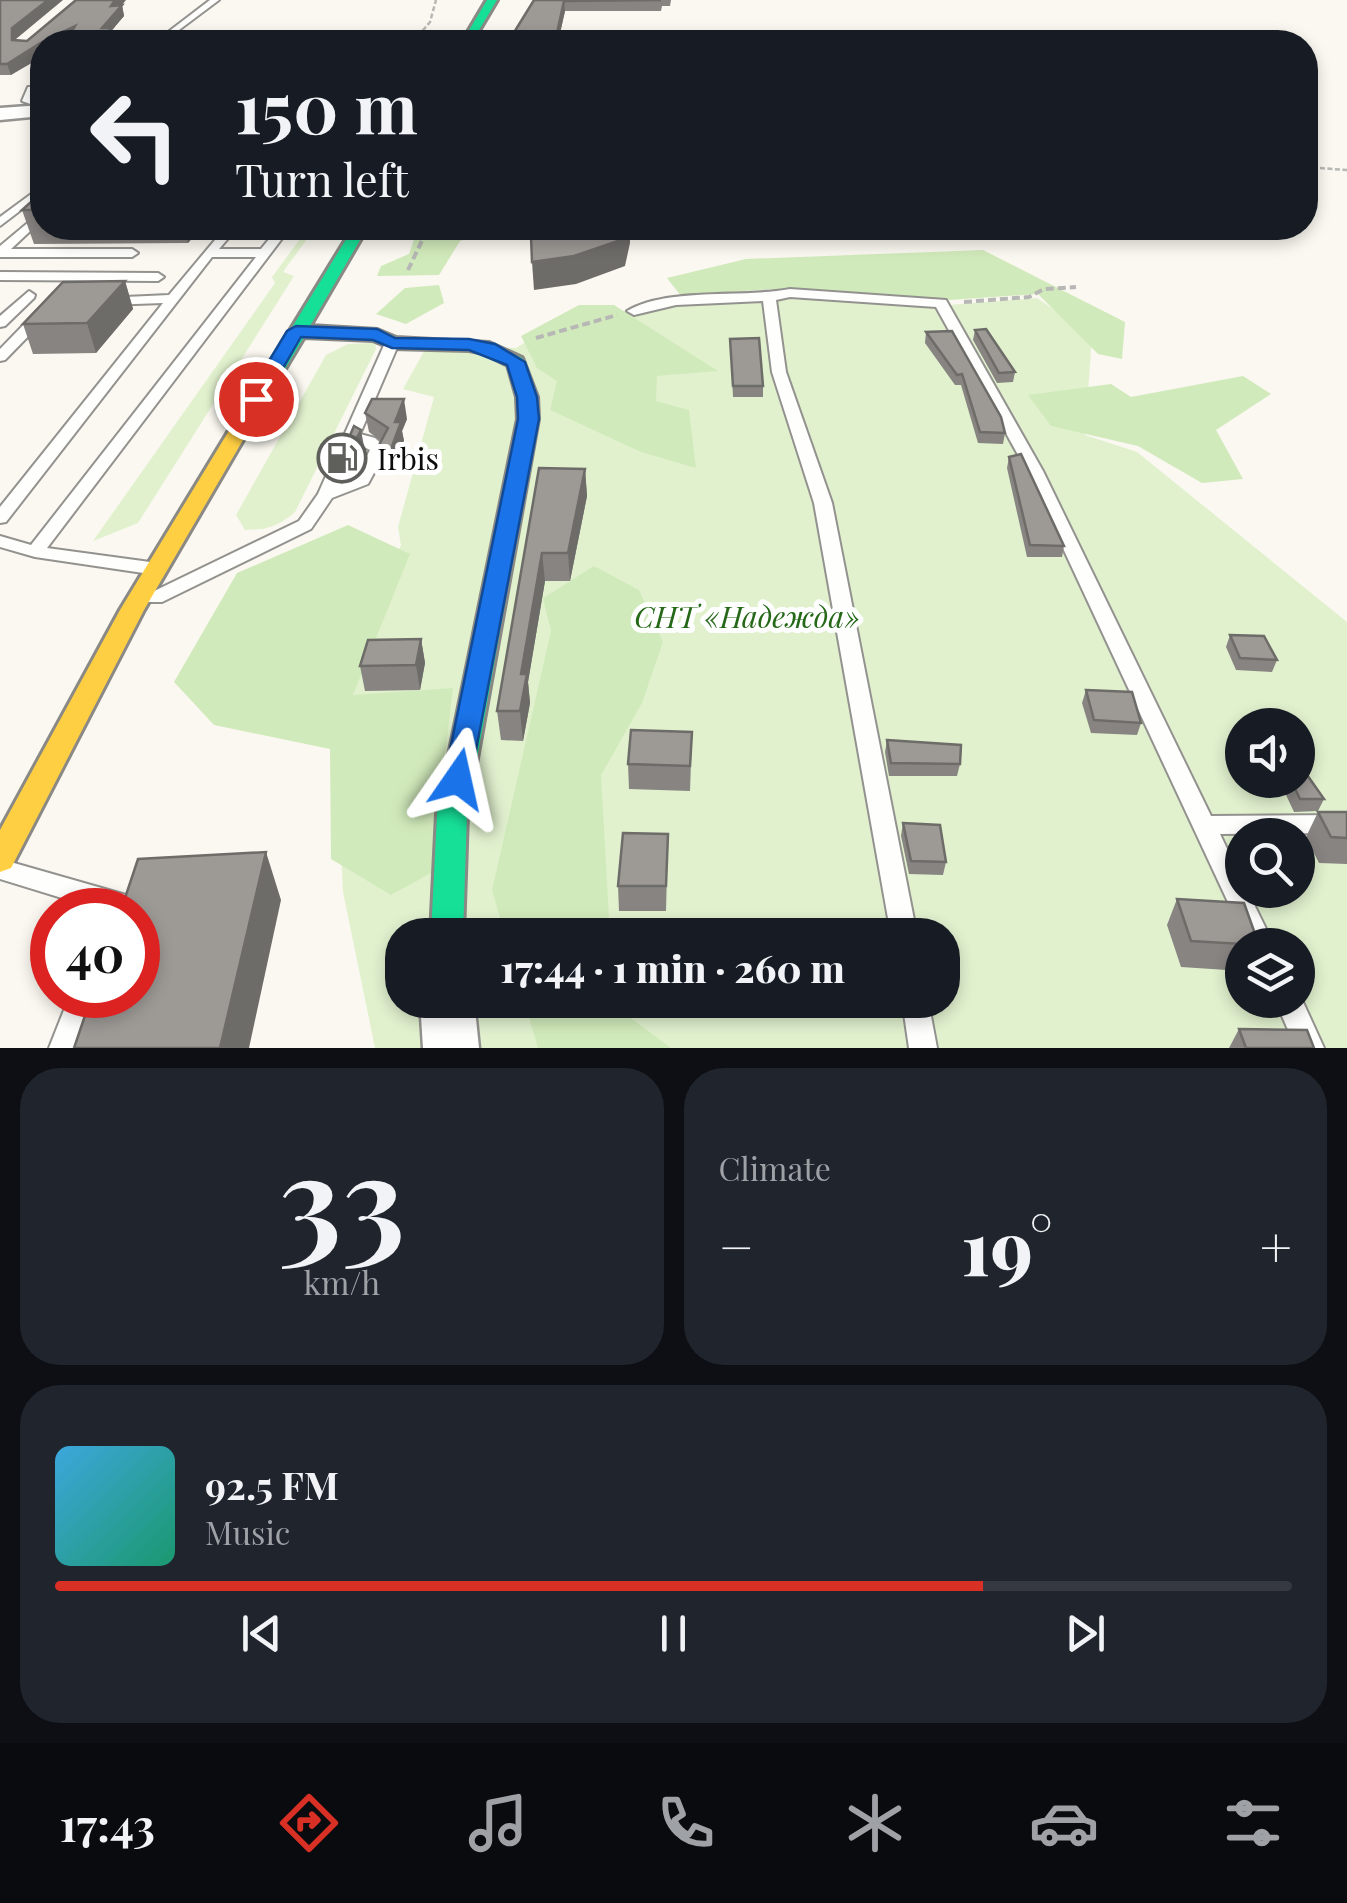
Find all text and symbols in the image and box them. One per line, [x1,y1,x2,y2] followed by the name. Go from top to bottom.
[235,58,418,152] text: 150 m
[70,70,200,200] icon: left
[235,148,409,208] text: Turn left
[214,357,299,442] pin
[229,372,284,427] icon: arrive
[316,432,368,484] fuel station icon: Irbis
[377,438,439,478] place label: Irbis
[634,596,860,636] park label: СНТ «Надежда»
[1225,708,1315,1018] map controls
[1225,708,1315,798] button: sound
[406,727,510,831] position arrow
[1225,818,1315,908] button: search
[30,888,160,1018] speed limit sign: 40
[1225,928,1315,1018] button: layers
[500,942,845,993] text: 17:44 · 1 min · 260 m
[278,1108,405,1282] text: 33
[719,1146,831,1189] text: Climate
[961,1195,1053,1295] text: 19°
[719,1208,754,1282] text: −
[1260,1208,1292,1282] text: +
[303,1260,380,1303] text: km/h
[205,1459,339,1510] text: 92.5 FM
[205,1510,290,1553] text: Music
[234,1606,289,1661] icon: previous
[646,1606,701,1661] icon: pause
[1058,1606,1113,1661] icon: next
[274,1788,344,1858] icon: directions
[463,1788,533,1858] icon: music
[651,1788,721,1858] icon: phone
[840,1788,910,1858] icon: climate
[1029,1788,1099,1858] icon: car
[1218,1788,1288,1858] icon: filters
[59,1793,155,1853] text: 17:43

